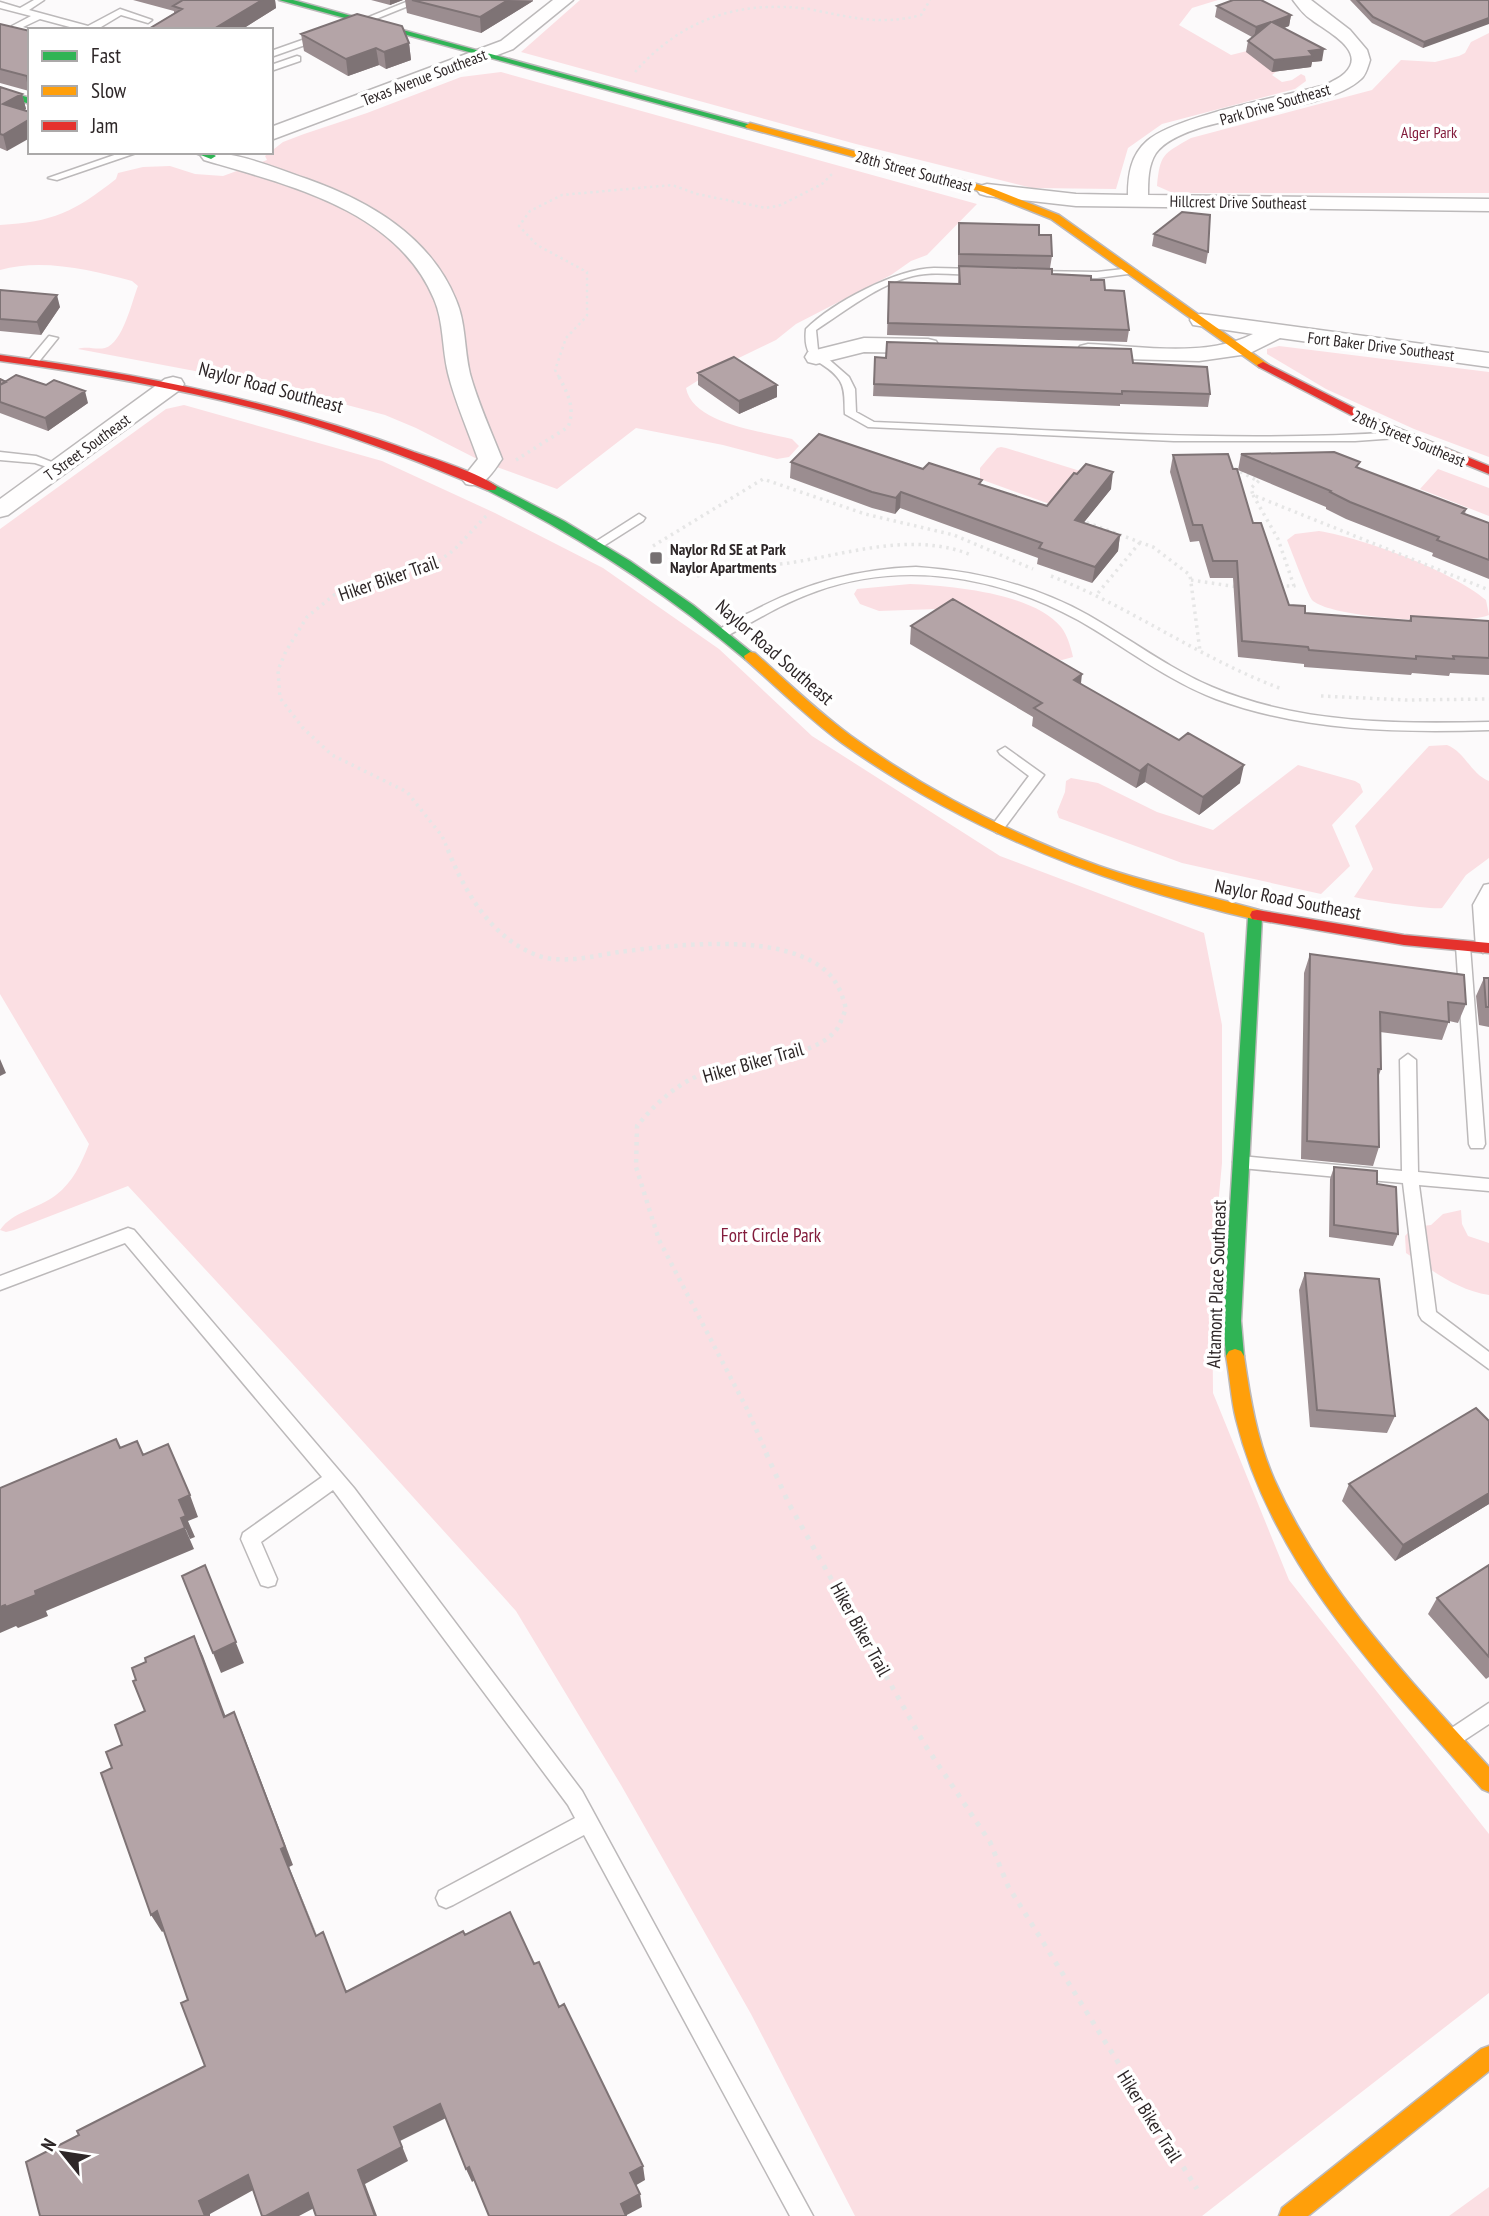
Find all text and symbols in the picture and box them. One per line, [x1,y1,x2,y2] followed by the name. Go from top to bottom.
[28,28,273,154] legend
[91,42,121,69] text: Fast
[359,44,490,110] street label: Texas Avenue Southeast
[91,77,127,104] text: Slow
[1217,78,1333,129] street label: Park Drive Southeast
[90,112,118,139] text: Jam
[1401,122,1458,142] park label: Alger Park
[853,146,975,196] street label: 28th Street Southeast
[1169,191,1307,213] street label: Hillcrest Drive Southeast
[1306,327,1456,365] street label: Fort Baker Drive Southeast
[196,356,347,418] street label: Naylor Road Southeast
[1350,405,1469,471] street label: 28th Street Southeast
[40,409,134,485] street label: T Street Southeast
[670,539,786,577] place label: Naylor Rd SE at Park Naylor Apartments
[335,550,441,606] street label: Hiker Biker Trail
[648,550,664,566] marker: Naylor Rd SE at Park Naylor Apartments
[711,594,840,710] street label: Naylor Road Southeast
[1213,873,1364,925] street label: Naylor Road Southeast
[700,1036,807,1088] street label: Hiker Biker Trail
[1201,1199,1231,1369] street label: Altamont Place Southeast
[721,1223,822,1247] park label: Fort Circle Park
[825,1578,897,1681] street label: Hiker Biker Trail
[1112,2066,1188,2167] street label: Hiker Biker Trail
[28,2118,98,2188] north arrow
[35,2134,61,2155] text: N

